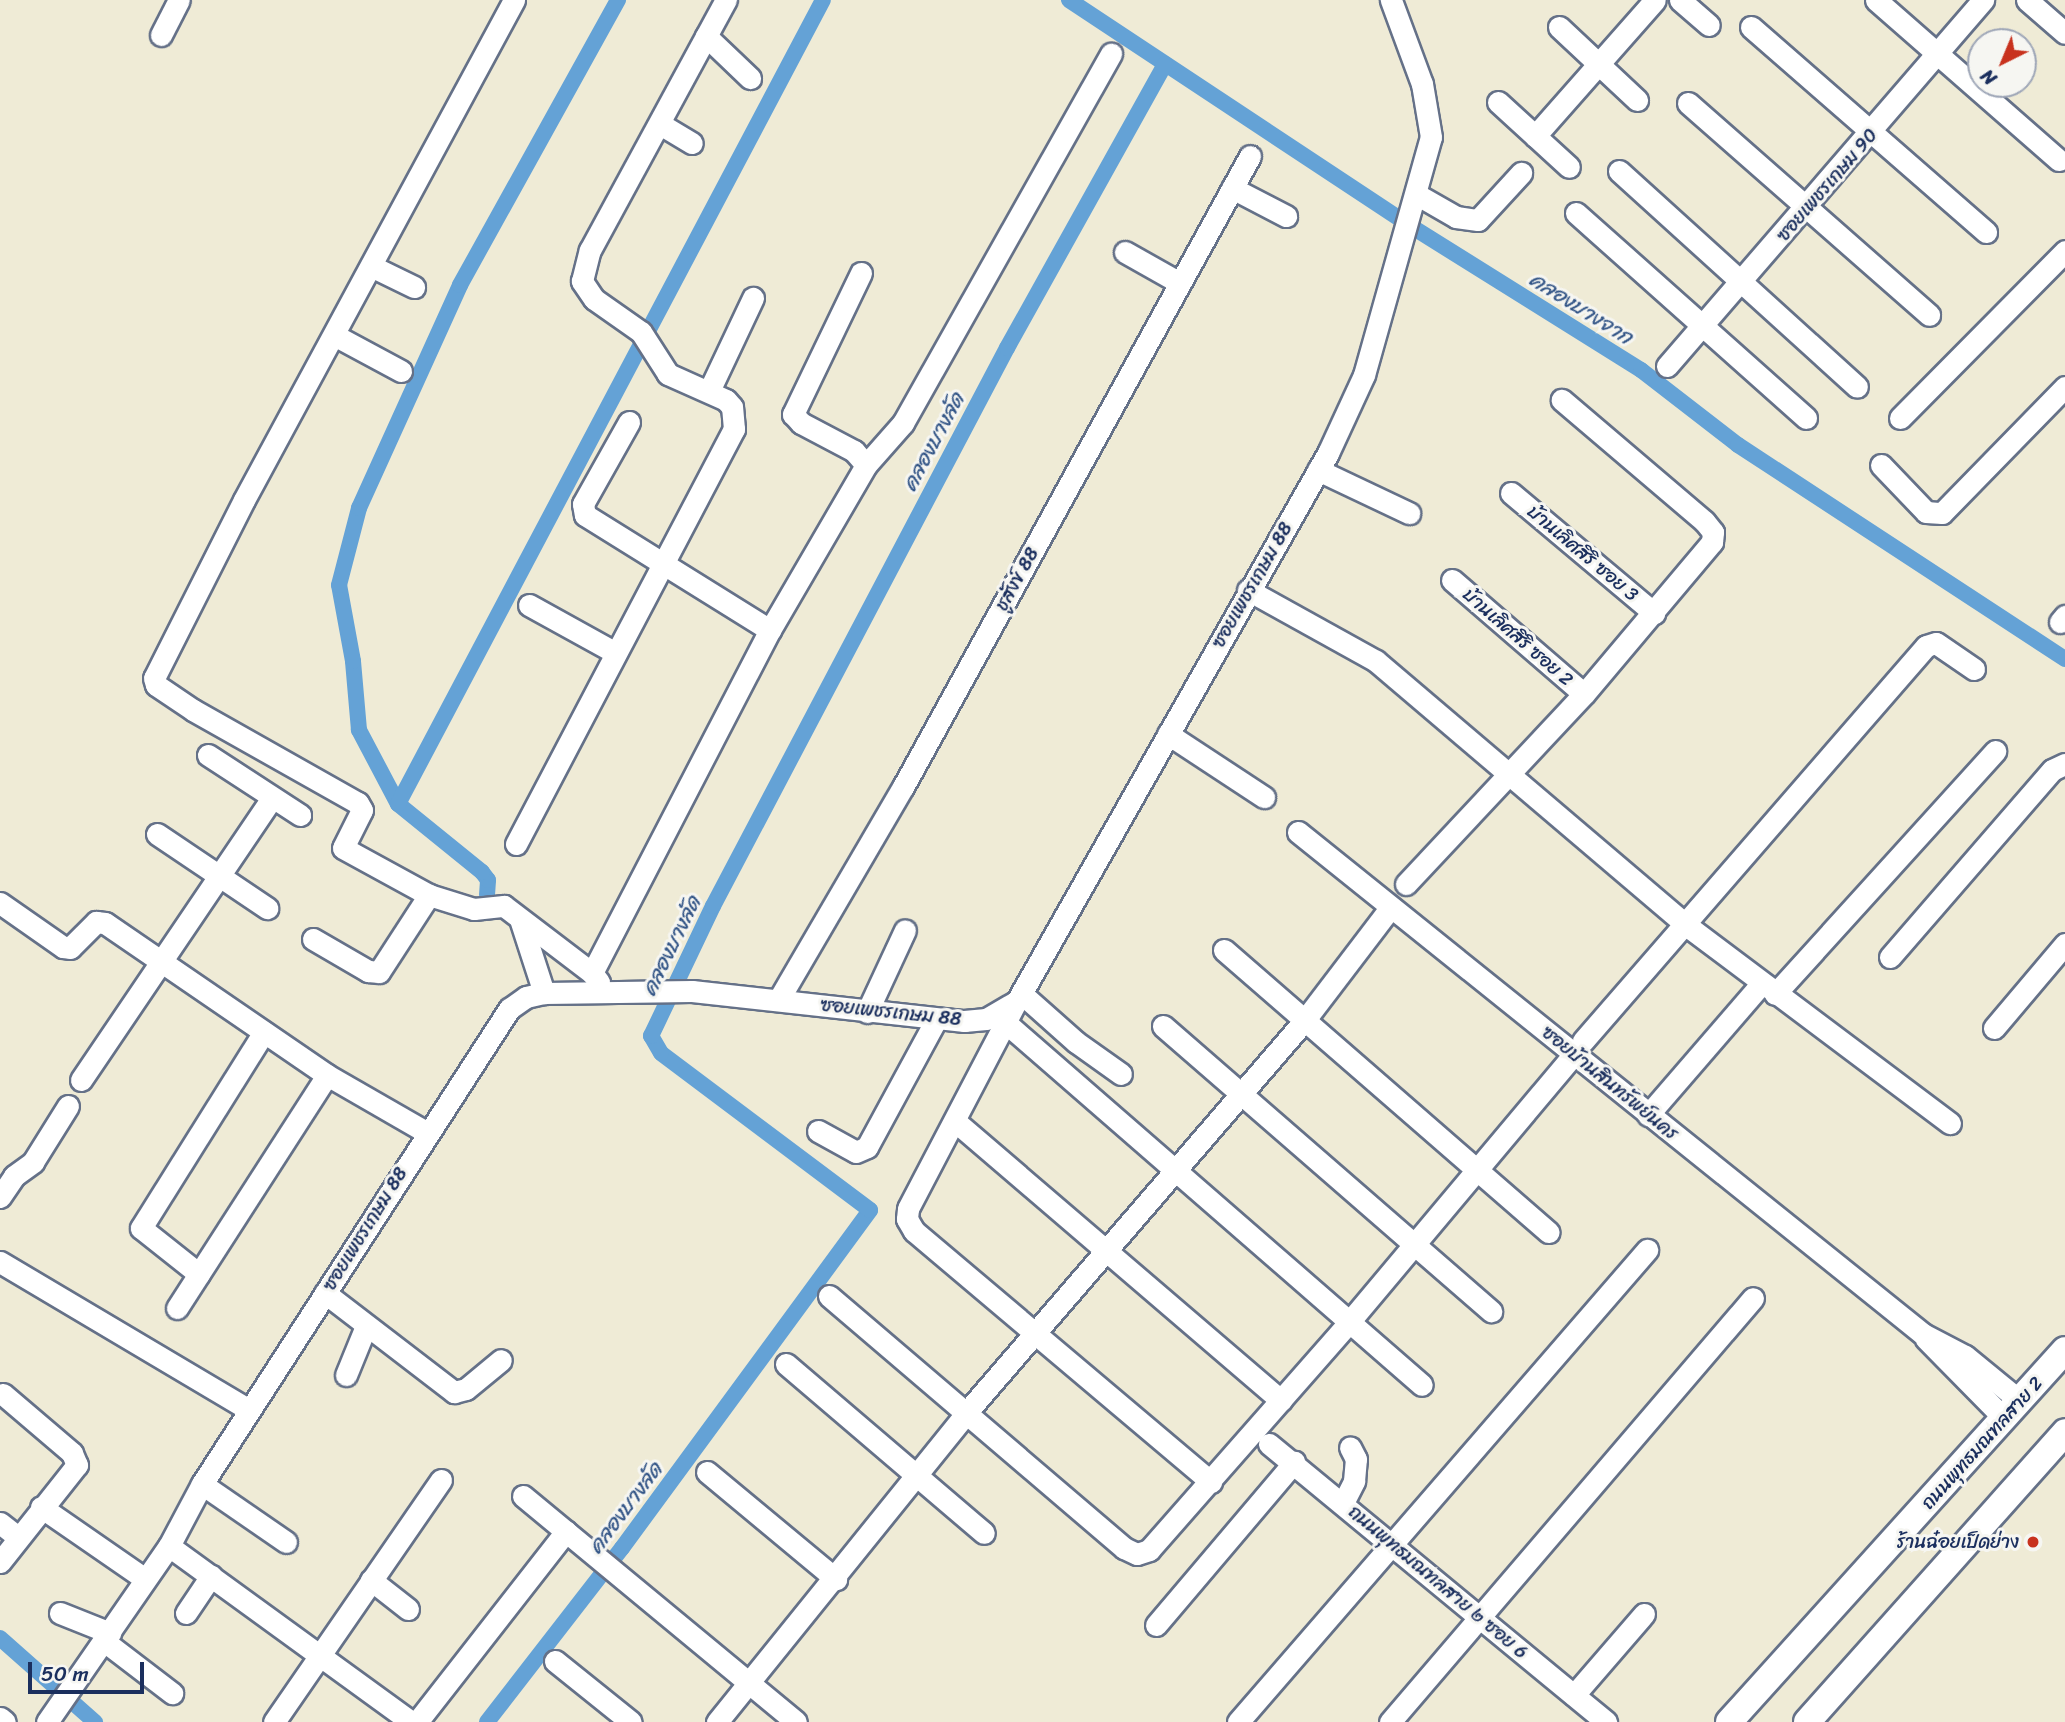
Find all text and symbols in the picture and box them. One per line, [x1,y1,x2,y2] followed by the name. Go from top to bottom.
[1967,28,2037,98] north arrow
[1973,61,2005,94] text: N
[1772,124,1882,246] street label: ซอยเพชรเกษม 90
[1525,267,1637,349] water label: คลองบางจาก
[897,389,969,495] water label: คลองบางลัด
[1523,500,1643,606] street label: บ้านเลิศสิริ ซอย 3
[1207,518,1297,652] street label: ซอยเพชรเกษม 88
[990,543,1044,615] street label: ชูสังข์ 88
[1458,583,1578,691] street label: บ้านเลิศสิริ ซอย 2
[636,892,706,1000] water label: คลองบางลัด
[819,993,963,1031] street label: ซอยเพชรเกษม 88
[1537,1021,1683,1145] street label: ซอยบ้านสินทรัพย์นคร
[318,1163,412,1295] street label: ซอยเพชรเกษม 88
[1916,1372,2048,1514] street label: ถนนพุทธมณฑลสาย 2
[583,1458,667,1558] water label: คลองบางลัด
[1344,1500,1532,1664] street label: ถนนพุทธมณฑลสาย ๒ ซอย 6
[1897,1531,2019,1553] place label: ร้านฉ๋อยเป็ดย่าง
[2025,1534,2041,1550] marker: ร้านฉ๋อยเป็ดย่าง
[32,1648,147,1692] scale bar
[41,1655,89,1693] text: 50 m

